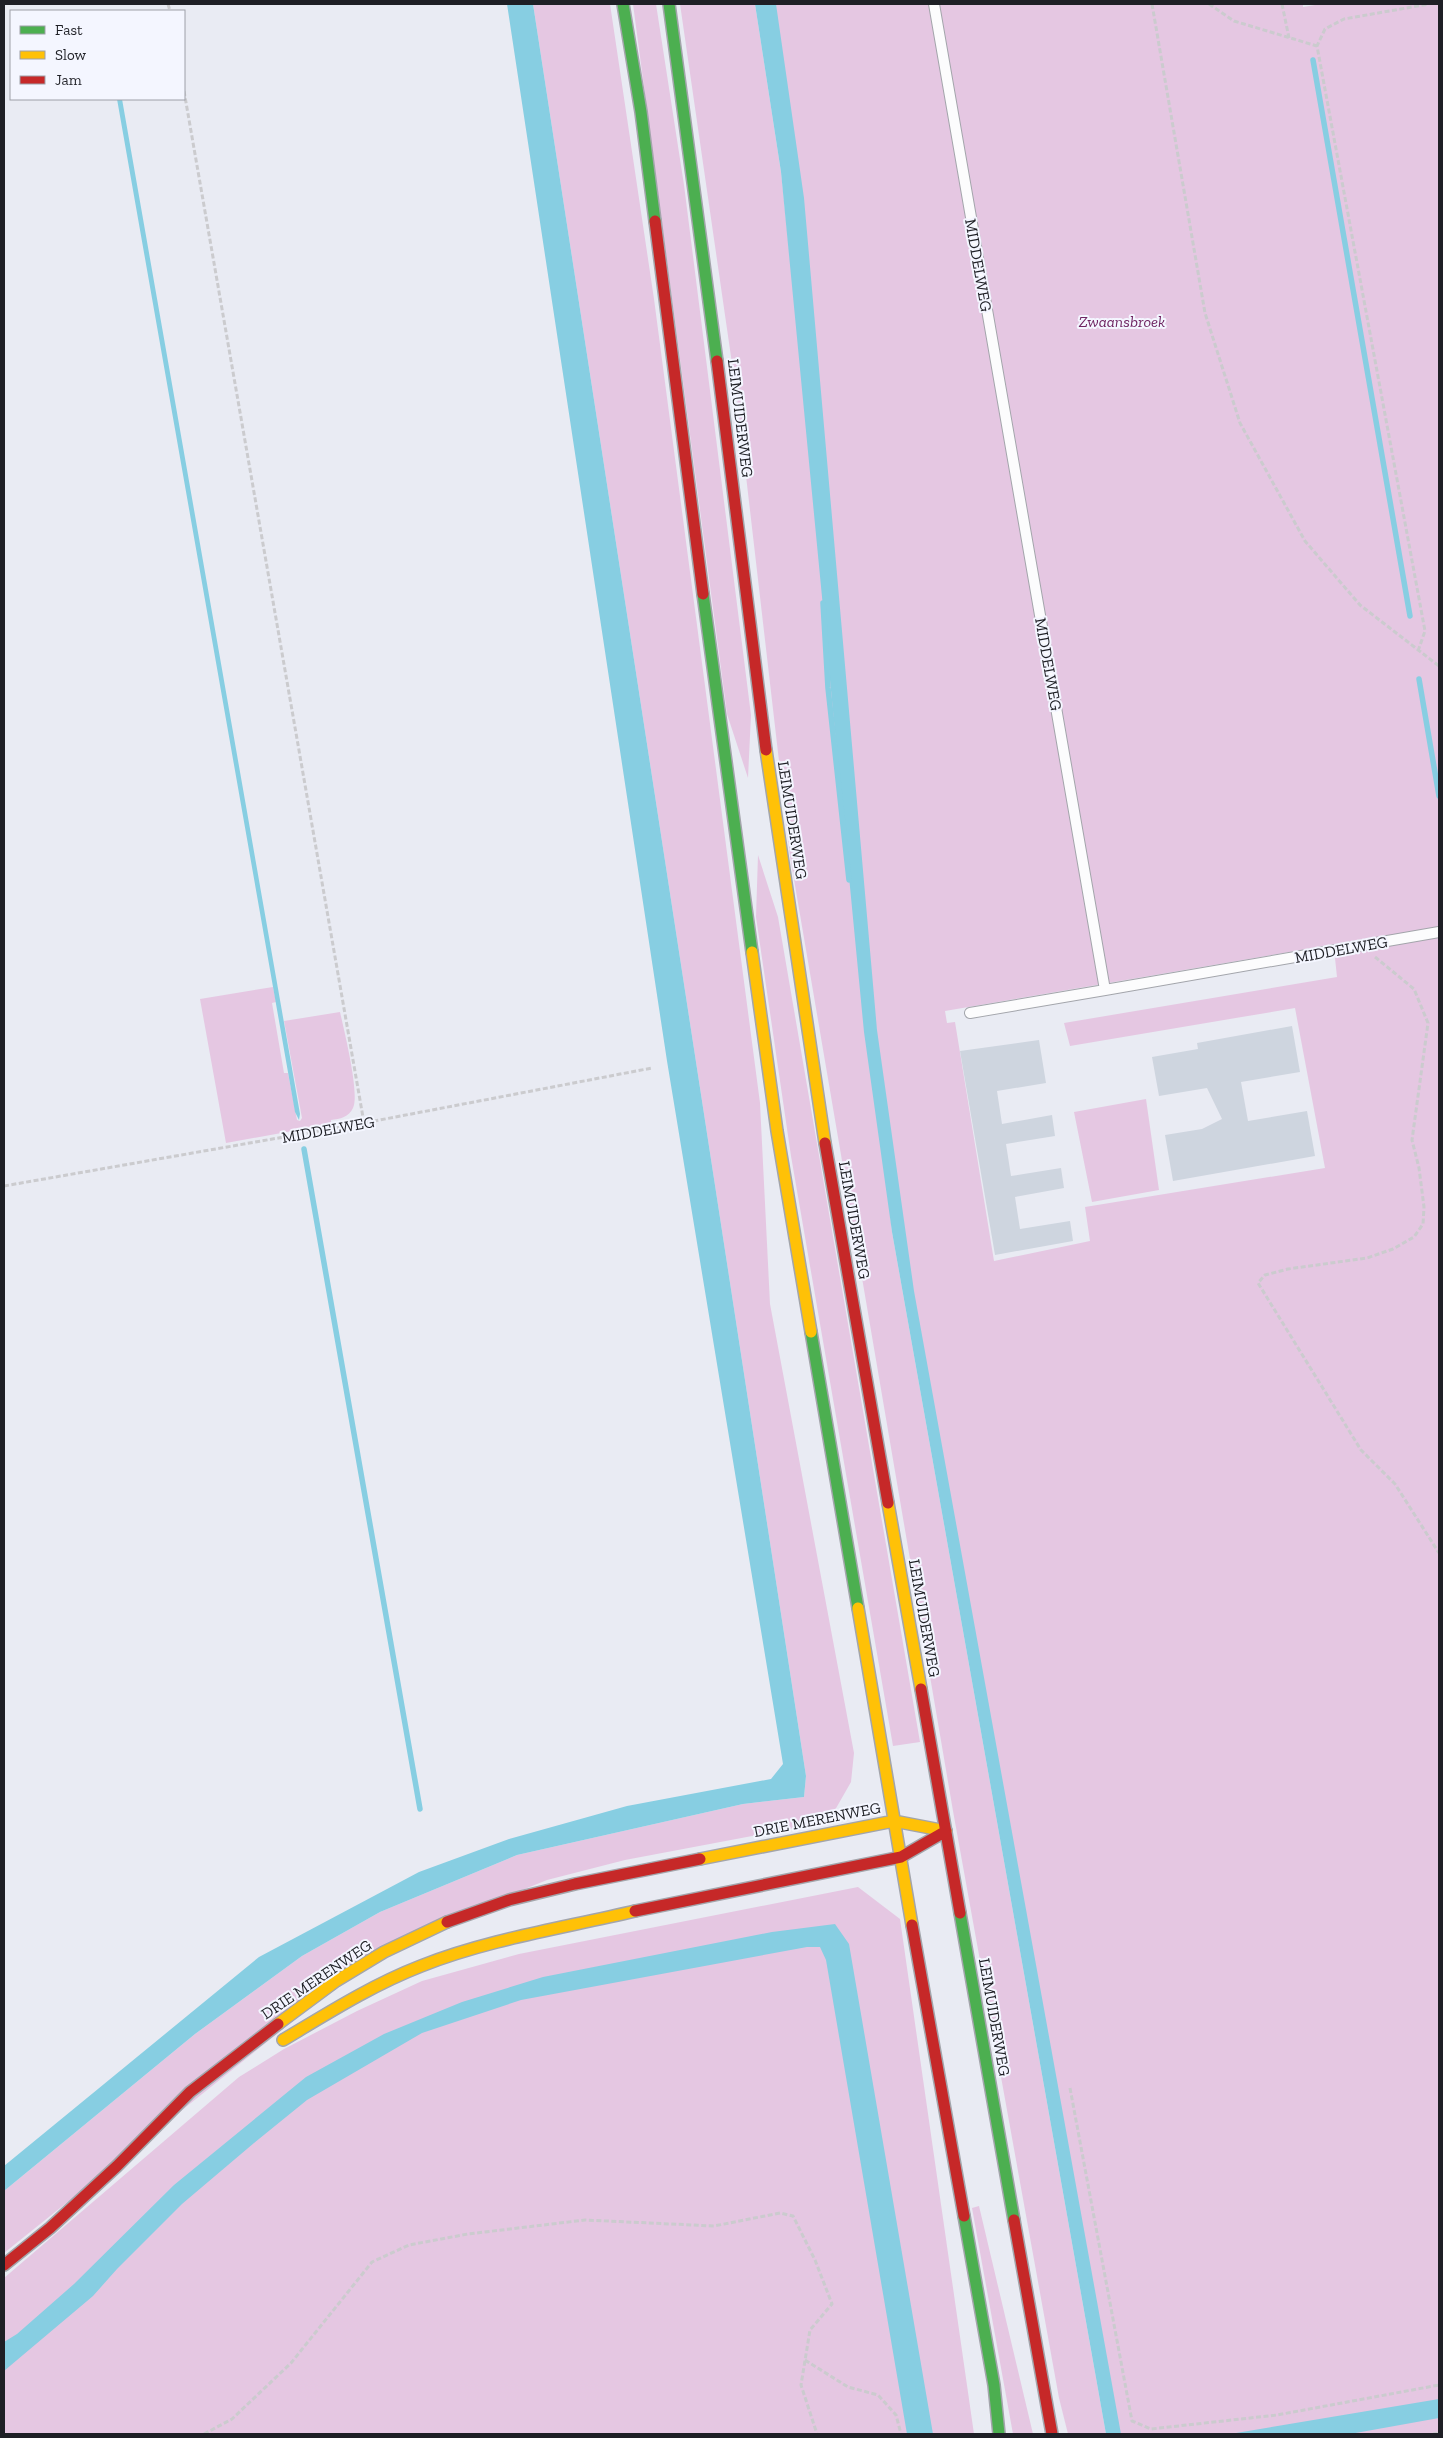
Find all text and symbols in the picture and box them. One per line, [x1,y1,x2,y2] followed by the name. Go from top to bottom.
[10,10,185,100] legend
[55,21,83,39] text: Fast
[55,46,87,64] text: Slow
[55,71,82,89] text: Jam
[961,217,996,313] street label: MIDDELWEG
[1079,312,1165,331] park label: Zwaansbroek
[724,358,757,479] street label: LEIMUIDERWEG
[1031,616,1066,712] street label: MIDDELWEG
[774,760,811,881] street label: LEIMUIDERWEG
[1293,932,1389,967] street label: MIDDELWEG
[280,1112,376,1147] street label: MIDDELWEG
[835,1160,874,1281] street label: LEIMUIDERWEG
[905,1558,944,1679] street label: LEIMUIDERWEG
[752,1798,882,1841] street label: DRIE MERENWEG
[257,1935,375,2023] street label: DRIE MERENWEG
[975,1957,1014,2078] street label: LEIMUIDERWEG

